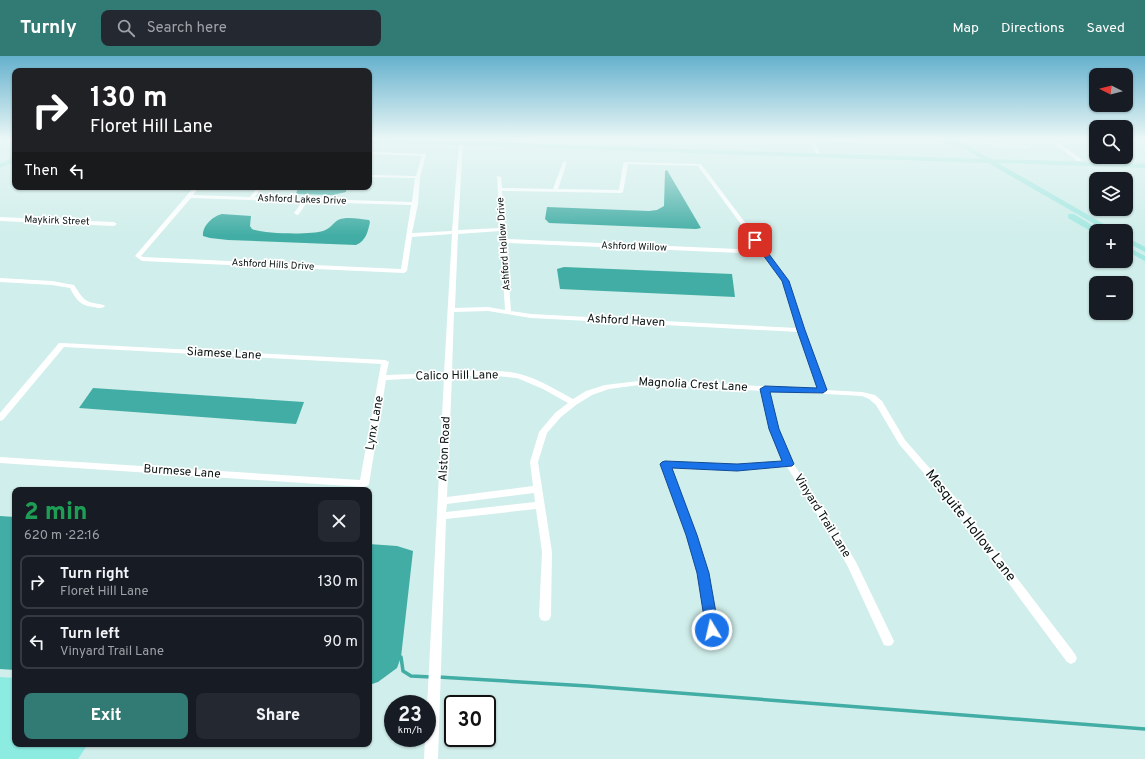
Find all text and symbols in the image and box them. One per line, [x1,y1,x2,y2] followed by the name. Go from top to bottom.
[101,10,381,46] search box
[20,16,77,40] text: Turnly
[115,17,137,39] icon: search
[147,19,227,38] text: Search here
[953,20,979,37] text: Map
[1001,20,1065,37] text: Directions
[1087,20,1125,37] text: Saved
[1089,68,1133,112] north arrow
[1089,68,1133,320] map controls
[90,81,168,117] text: 130 m
[24,84,76,136] icon: right
[90,116,213,139] text: Floret Hill Lane
[1089,120,1133,164] button: search
[66,160,88,182] icon: left
[24,162,58,181] text: Then
[1089,172,1133,216] button: layers
[257,192,347,208] street label: Ashford Lakes Drive
[494,197,514,291] street label: Ashford Hollow Drive
[24,213,90,229] street label: Maykirk Street
[738,223,772,257] pin
[1089,224,1133,268] button: +
[744,229,766,251] icon: arrive
[601,239,667,255] street label: Ashford Willow
[231,256,315,274] street label: Ashford Hills Drive
[1089,276,1133,320] button: −
[586,311,666,331] street label: Ashford Haven
[186,344,262,364] street label: Siamese Lane
[415,367,499,385] street label: Calico Hill Lane
[638,374,748,396] street label: Magnolia Crest Lane
[362,394,388,452] street label: Lynx Lane
[435,416,455,482] street label: Alston Road
[143,461,221,483] street label: Burmese Lane
[921,467,1019,585] street label: Mesquite Hollow Lane
[790,471,854,561] street label: Vinyard Trail Lane
[24,498,88,528] text: 2 min
[318,500,360,542] button: close
[24,528,100,544] text: 620 m · 22:16
[60,565,129,584] text: Turn right
[26,571,48,593] icon: right
[318,573,358,592] text: 130 m
[60,584,149,600] text: Floret Hill Lane
[691,609,733,651] position arrow
[60,625,120,644] text: Turn left
[26,631,48,653] icon: left
[323,633,358,652] text: 90 m
[60,644,164,660] text: Vinyard Trail Lane
[24,693,188,739] button: Exit
[196,693,360,739] button: Share
[444,695,496,747] speed limit sign: 30
[398,703,422,729] text: 23
[398,724,422,737] text: km/h

